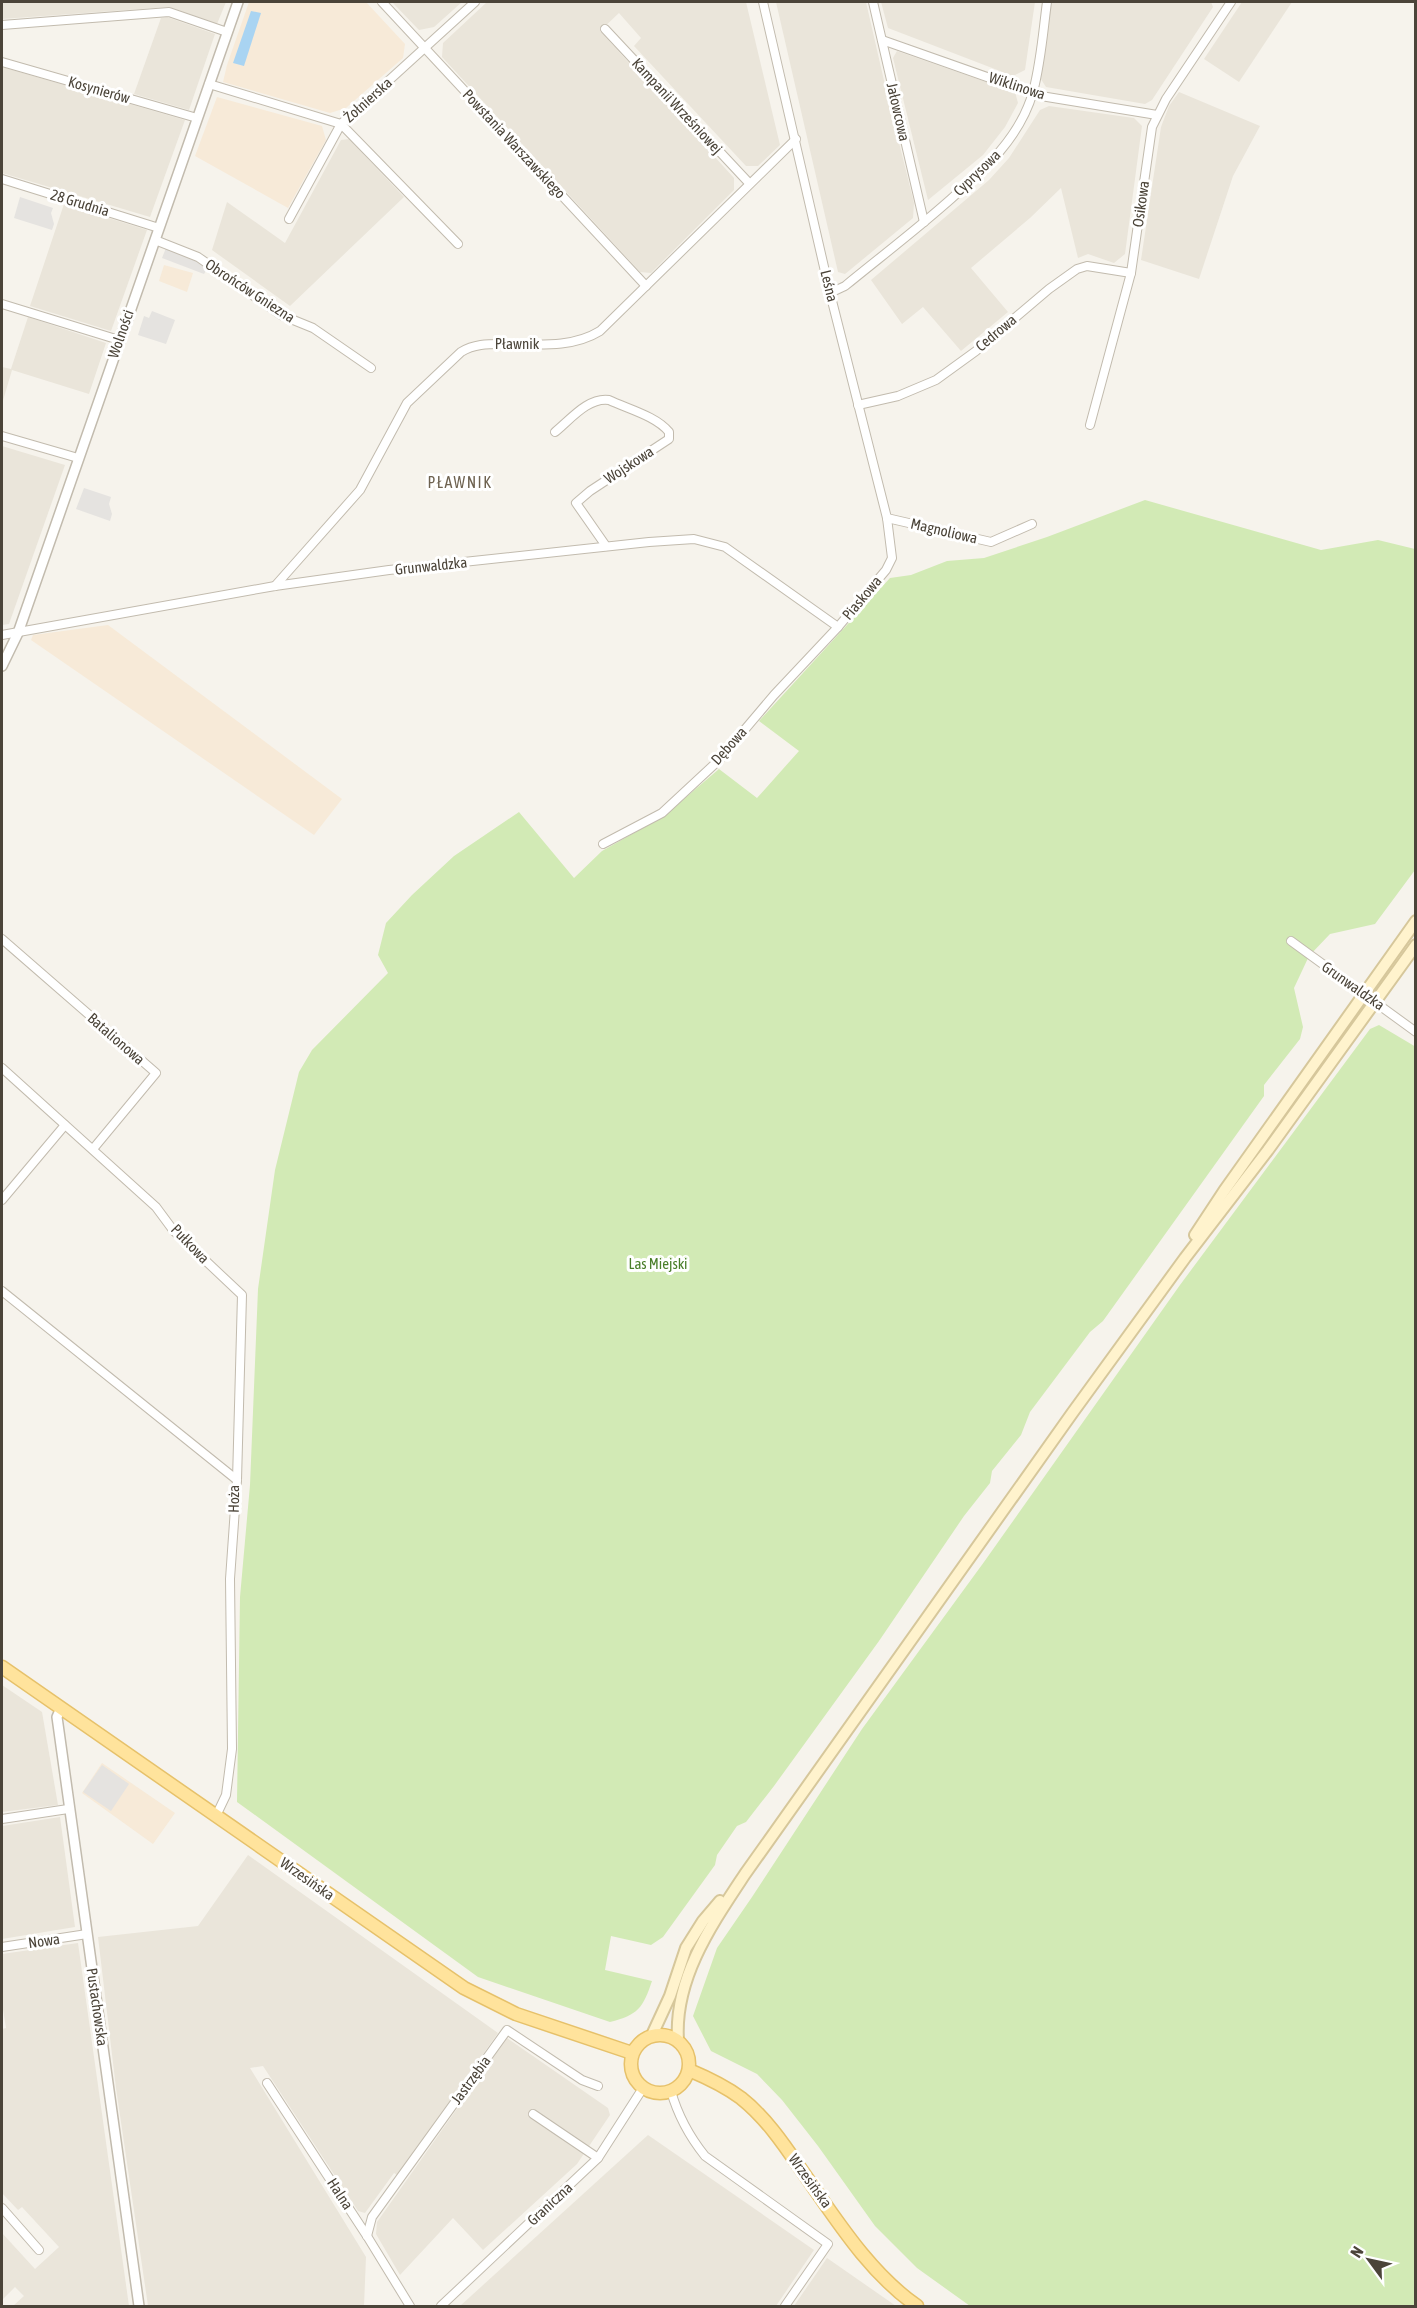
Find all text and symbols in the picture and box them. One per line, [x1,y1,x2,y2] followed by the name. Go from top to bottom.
[629,54,726,157] street label: Kampanii Wrześniowej
[987,68,1048,103] street label: Wiklinowa
[66,73,132,106] street label: Kosynierów
[340,74,395,126] street label: Żołnierska
[884,81,913,143] street label: Jałowcowa
[459,86,569,202] street label: Powstania Warszawskiego
[950,146,1004,199] street label: Cyprysowa
[1129,180,1152,228] street label: Osikowa
[49,186,112,220] street label: 28 Grudnia
[202,255,298,326] street label: Obrońców Gniezna
[817,268,842,304] street label: Leśna
[104,307,137,360] street label: Wolności
[972,311,1019,354] street label: Cedrowa
[495,335,540,352] street label: Pławnik
[601,442,657,487] street label: Wojskowa
[427,473,493,491] district label: PŁAWNIK
[909,515,979,546] street label: Magnoliowa
[394,553,468,578] street label: Grunwaldzka
[838,572,885,623] street label: Piaskowa
[707,723,750,768] street label: Dębowa
[1319,958,1388,1013] street label: Grunwaldzka
[84,1009,148,1068] street label: Batalionowa
[168,1221,213,1267] street label: Pułkowa
[629,1255,687,1272] park label: Las Miejski
[225,1485,242,1513] street label: Hoża
[277,1854,338,1903] street label: Wrzesińska
[27,1930,61,1951] street label: Nowa
[84,1967,111,2047] street label: Pustachowska
[447,2052,494,2107] street label: Jastrzębia
[785,2151,836,2211] street label: Wrzesińska
[324,2175,357,2213] street label: Halna
[524,2179,576,2229] street label: Graniczna
[1339,2230,1399,2290] north arrow
[1346,2243,1367,2261] text: N

